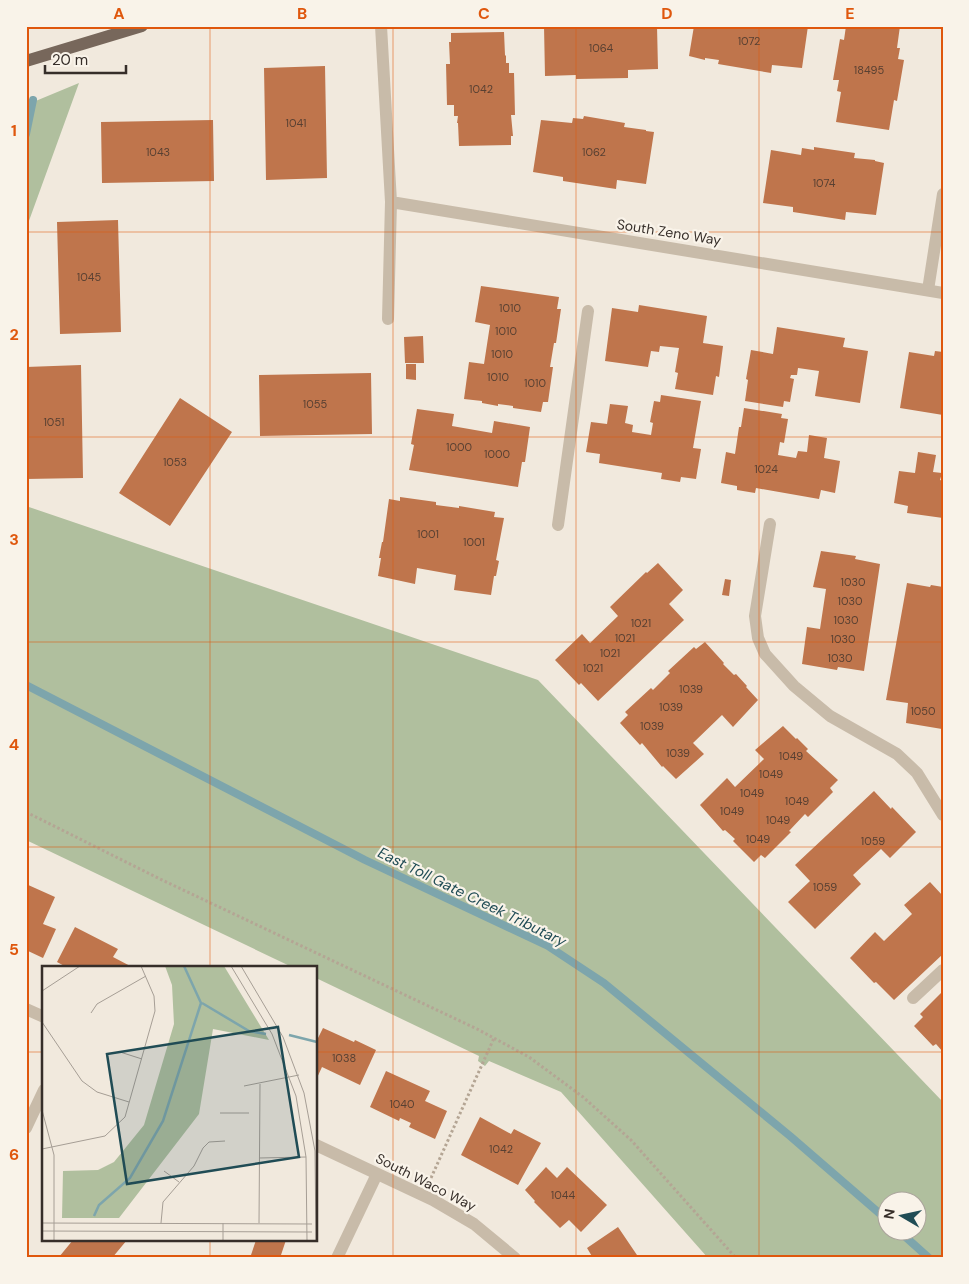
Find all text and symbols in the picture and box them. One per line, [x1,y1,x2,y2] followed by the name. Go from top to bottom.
[113,3,125,24] text: A
[297,3,307,24] text: B
[478,3,490,24] text: C
[661,3,673,24] text: D
[845,3,855,24] text: E
[738,34,760,48] house number: 1072
[589,41,614,55] house number: 1064
[45,42,126,74] scale bar
[52,50,88,70] text: 20 m
[854,63,884,77] house number: 18495
[469,82,493,96] house number: 1042
[285,116,307,130] house number: 1041
[11,120,17,141] text: 1
[146,145,170,159] house number: 1043
[582,145,606,159] house number: 1062
[813,176,836,190] house number: 1074
[616,215,723,249] street label: South Zeno Way
[77,270,101,284] house number: 1045
[499,301,521,315] house number: 1010
[9,324,19,345] text: 2
[495,324,517,338] house number: 1010
[491,347,513,361] house number: 1010
[487,370,509,384] house number: 1010
[524,376,546,390] house number: 1010
[303,397,327,411] house number: 1055
[43,415,65,429] house number: 1051
[446,440,472,454] house number: 1000
[484,447,510,461] house number: 1000
[163,455,187,469] house number: 1053
[754,462,778,476] house number: 1024
[417,527,439,541] house number: 1001
[9,529,19,550] text: 3
[463,535,485,549] house number: 1001
[841,575,865,589] house number: 1030
[838,594,862,608] house number: 1030
[834,613,858,627] house number: 1030
[631,616,651,630] house number: 1021
[615,631,635,645] house number: 1021
[831,632,855,646] house number: 1030
[600,646,620,660] house number: 1021
[828,651,852,665] house number: 1030
[583,661,603,675] house number: 1021
[679,682,703,696] house number: 1039
[659,700,683,714] house number: 1039
[910,704,936,718] house number: 1050
[640,719,664,733] house number: 1039
[9,734,19,755] text: 4
[666,746,690,760] house number: 1039
[779,749,803,763] house number: 1049
[759,767,783,781] house number: 1049
[740,786,764,800] house number: 1049
[785,794,809,808] house number: 1049
[720,804,744,818] house number: 1049
[766,813,790,827] house number: 1049
[746,832,770,846] house number: 1049
[861,834,885,848] house number: 1059
[374,843,570,952] water label: East Toll Gate Creek Tributary
[813,880,837,894] house number: 1059
[9,939,19,960] text: 5
[42,966,318,1242] inset map
[332,1051,356,1065] house number: 1038
[389,1097,415,1111] house number: 1040
[489,1142,513,1156] house number: 1042
[9,1144,19,1165] text: 6
[373,1149,479,1215] street label: South Waco Way
[551,1188,575,1202] house number: 1044
[876,1192,926,1242] north arrow
[879,1208,899,1220] text: N

